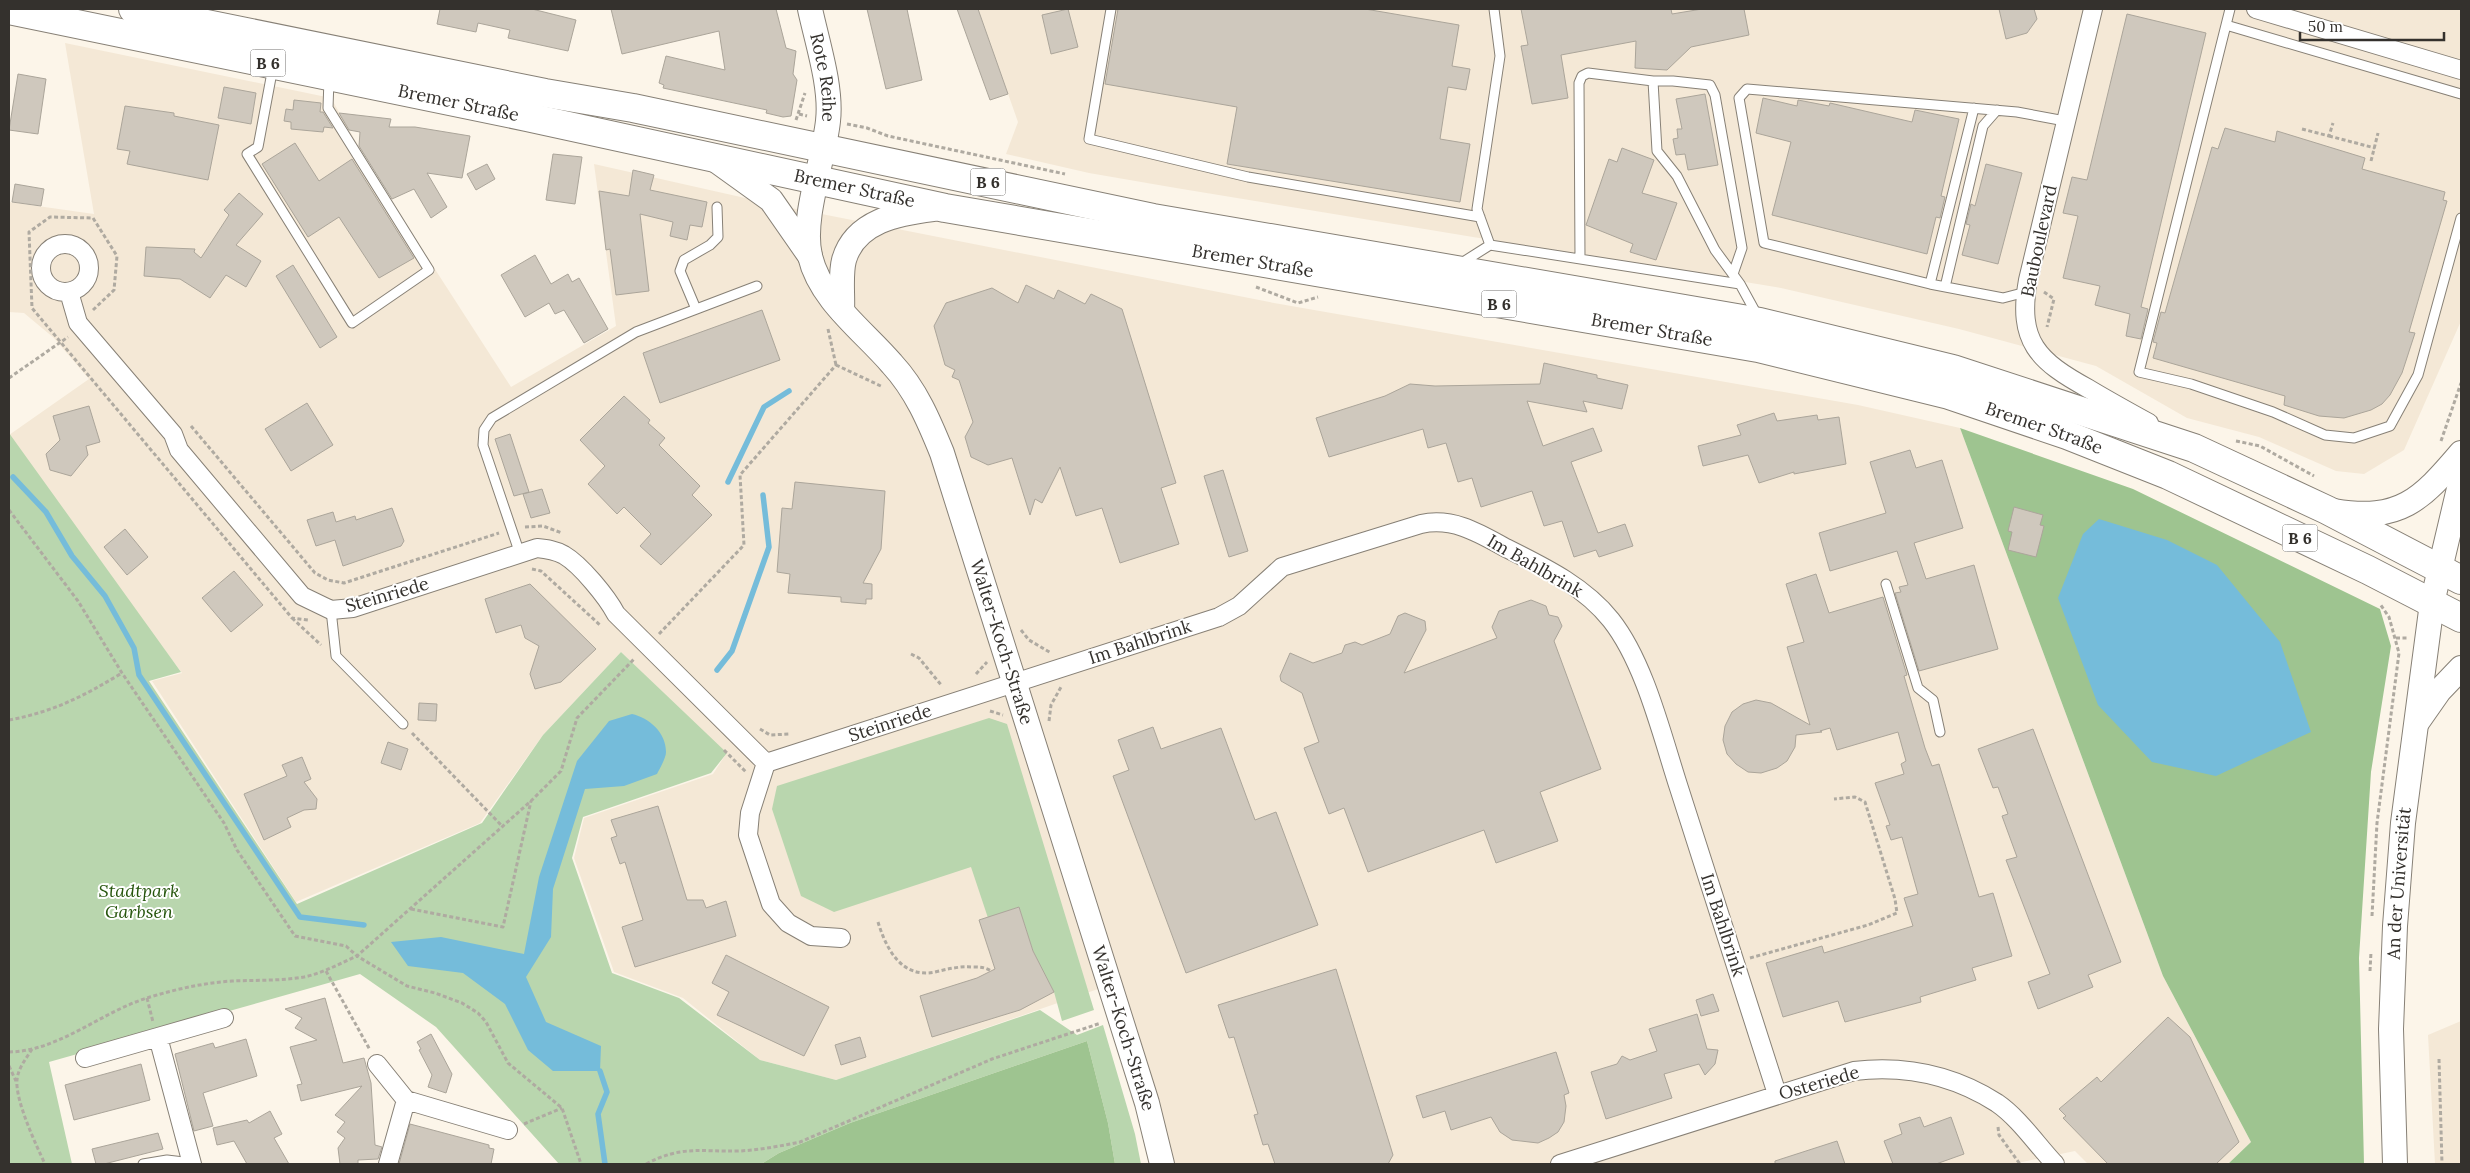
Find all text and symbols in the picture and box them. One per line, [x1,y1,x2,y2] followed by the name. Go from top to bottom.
[2300,10,2444,42] scale bar
[2308,17,2343,36] text: 50 m
[805,30,841,123] street label: Rote Reihe
[250,49,286,76] road number: B 6
[396,79,521,126] street label: Bremer Straße
[792,163,917,212] street label: Bremer Straße
[970,168,1006,196] road number: B 6
[2015,182,2062,299] street label: Bauboulevard
[1190,239,1316,282] street label: Bremer Straße
[1482,290,1516,318] road number: B 6
[1589,307,1715,351] street label: Bremer Straße
[1983,396,2107,459] street label: Bremer Straße
[2282,524,2318,552] road number: B 6
[1483,529,1588,602] street label: Im Bahlbrink
[965,556,1039,727] street label: Walter-Koch-Straße
[342,572,432,617] street label: Steinriede
[1086,614,1194,669] street label: Im Bahlbrink
[845,698,934,747] street label: Steinriede
[2382,806,2416,961] street label: An der Universität
[1696,871,1751,979] street label: Im Bahlbrink
[99,879,179,923] park label: Stadtpark Garbsen
[1087,943,1161,1113] street label: Walter-Koch-Straße
[1776,1060,1862,1105] street label: Osteriede

